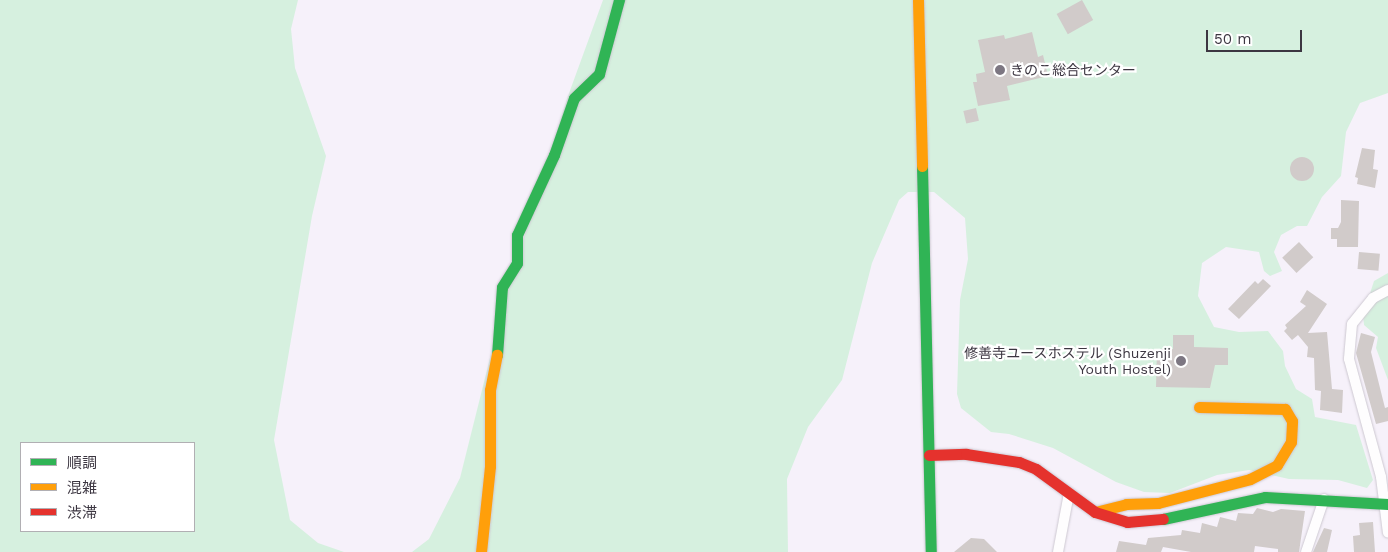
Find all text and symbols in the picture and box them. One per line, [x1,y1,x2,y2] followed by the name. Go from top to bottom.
[1208,20,1304,52] scale bar
[1214,30,1251,48] text: 50 m
[1010,62,1136,78] place label: きのこ総合センター
[994,64,1006,76] marker: きのこ総合センター
[964,345,1171,378] place label: 修善寺ユースホステル (Shuzenji Youth Hostel)
[1175,355,1187,367] marker: 修善寺ユースホステル (Shuzenji Youth Hostel)
[20,442,195,532] legend
[67,454,97,472] text: 順調
[67,479,97,497] text: 混雑
[67,504,97,522] text: 渋滞

